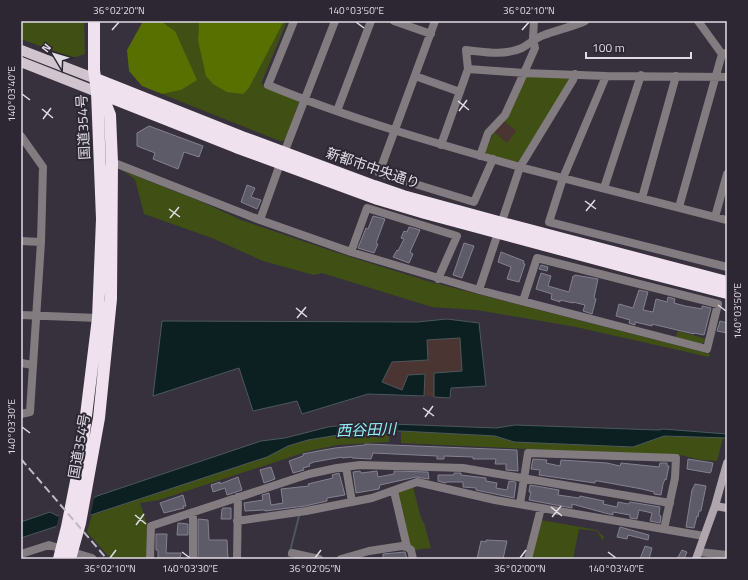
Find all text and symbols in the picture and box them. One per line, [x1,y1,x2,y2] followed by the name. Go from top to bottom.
[93,3,145,18] text: 36°02'20"N
[328,3,385,18] text: 140°03'50"E
[503,3,555,18] text: 36°02'10"N
[34,34,74,74] north arrow
[586,34,691,60] scale bar
[592,38,625,57] text: 100 m
[37,40,55,56] text: N
[4,65,19,122] text: 140°03'40"E
[70,94,95,160] street label: 国道354号
[323,142,423,193] street label: 新都市中央通り
[730,282,745,339] text: 140°03'50"E
[4,398,19,455] text: 140°03'30"E
[62,412,95,480] street label: 国道354号
[336,417,398,442] water label: 西谷田川
[84,561,136,576] text: 36°02'10"N
[162,561,219,576] text: 140°03'30"E
[289,561,341,576] text: 36°02'05"N
[494,561,546,576] text: 36°02'00"N
[588,561,645,576] text: 140°03'40"E

